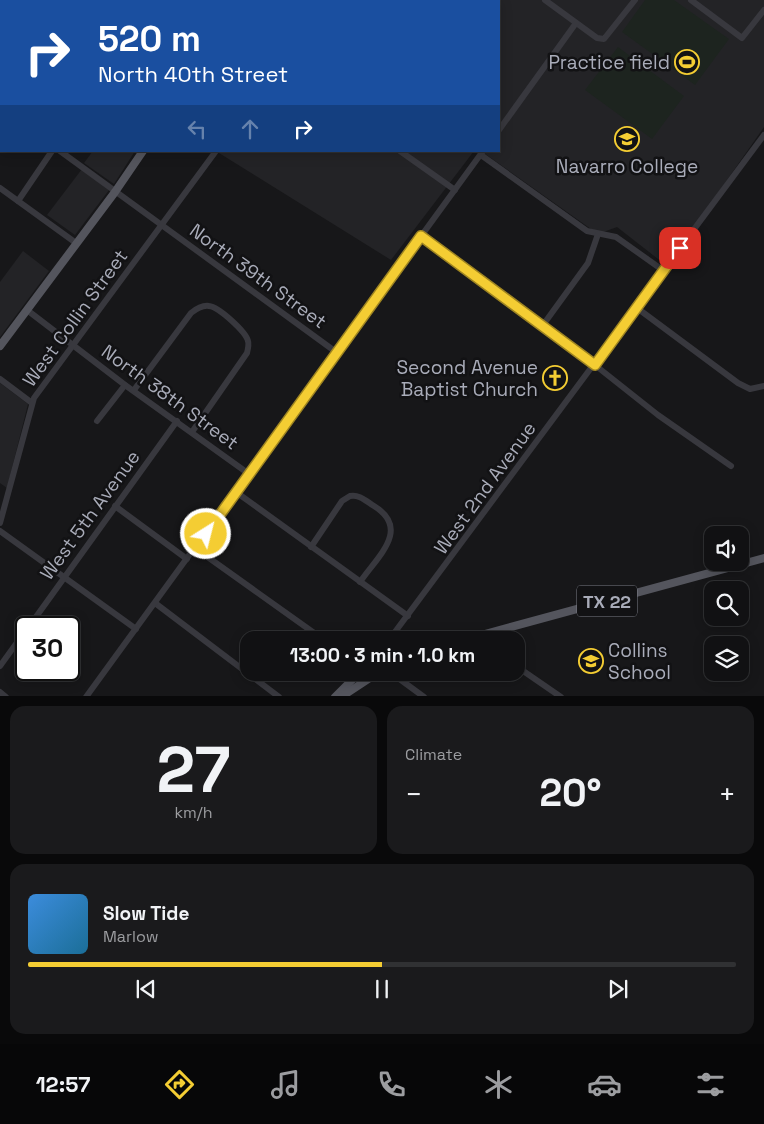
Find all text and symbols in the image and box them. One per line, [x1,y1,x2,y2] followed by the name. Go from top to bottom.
[98,17,201,61] text: 520 m
[15,20,80,85] icon: right
[674,49,700,75] sports icon: Practice field
[548,50,670,75] place label: Practice field
[98,60,288,88] text: North 40th Street
[183,115,211,143] icon: left
[236,115,264,143] icon: ahead
[289,115,317,143] icon: right
[614,126,640,152] school or university icon: Navarro College
[556,154,698,179] place label: Navarro College
[185,218,331,334] street label: North 39th Street
[659,227,701,269] pin
[666,234,694,262] icon: arrive
[17,245,133,391] street label: West Collin Street
[97,339,243,455] street label: North 38th Street
[396,355,538,402] place label: Second Avenue Baptist Church
[542,365,568,391] church icon: Second Avenue Baptist Church
[428,417,542,559] street label: West 2nd Avenue
[34,445,146,585] street label: West 5th Avenue
[179,507,231,559] position arrow
[704,526,749,681] map controls
[704,526,749,571] button: sound
[704,581,749,626] button: search
[577,586,637,616] road number: TX 22
[15,616,80,681] speed limit sign: 30
[704,636,749,681] button: layers
[608,638,671,685] place label: Collins School
[290,643,475,668] text: 13:00 · 3 min · 1.0 km
[578,648,604,674] school or university icon: Collins School
[157,728,230,811] text: 27
[405,744,462,765] text: Climate
[539,769,602,817] text: 20°
[405,776,422,812] text: −
[719,776,736,812] text: +
[174,802,213,823] text: km/h
[103,901,189,926] text: Slow Tide
[103,926,159,947] text: Marlow
[132,975,160,1003] icon: previous
[368,975,396,1003] icon: pause
[604,975,632,1003] icon: next
[162,1067,197,1102] icon: directions
[268,1067,303,1102] icon: music
[374,1067,409,1102] icon: phone
[481,1067,516,1102] icon: climate
[587,1067,622,1102] icon: car
[693,1067,728,1102] icon: filters
[36,1070,90,1098] text: 12:57

